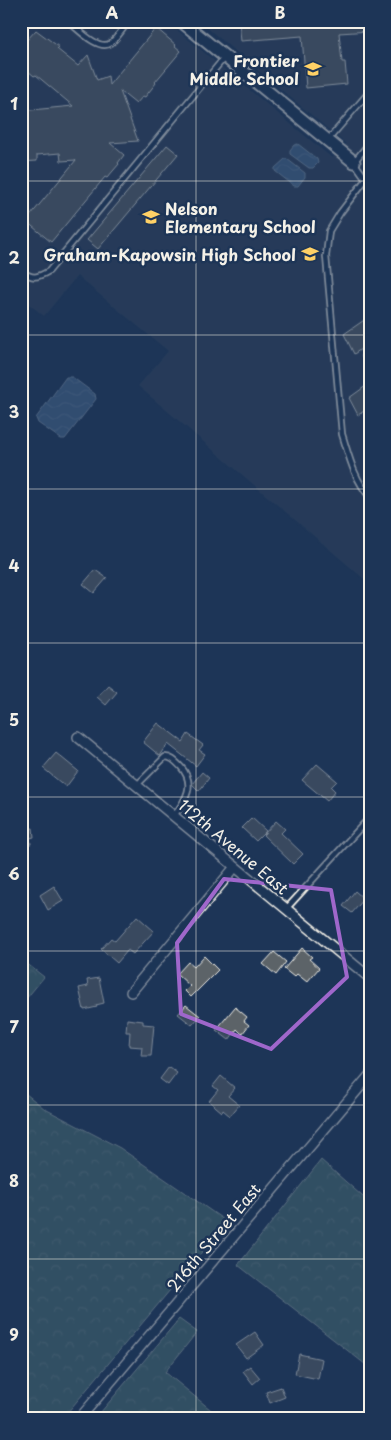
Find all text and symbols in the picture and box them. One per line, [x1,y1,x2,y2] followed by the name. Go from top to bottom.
[106,0,119,24] text: A
[275,0,286,24] text: B
[189,48,300,90] place label: Frontier Middle School
[303,59,323,79] school or university icon: Frontier Middle School
[10,91,18,115] text: 1
[165,196,316,238] place label: Nelson Elementary School
[141,207,161,227] school or university icon: Nelson Elementary School
[44,242,296,266] place label: Graham-Kapowsin High School
[300,244,320,264] school or university icon: Graham-Kapowsin High School
[8,245,20,269] text: 2
[9,399,19,423] text: 3
[9,553,20,577] text: 4
[9,707,19,731] text: 5
[174,793,294,899] street label: 112th Avenue East
[8,861,20,885] text: 6
[9,1014,19,1038] text: 7
[9,1168,19,1192] text: 8
[160,1178,266,1296] street label: 216th Street East
[9,1322,19,1346] text: 9

